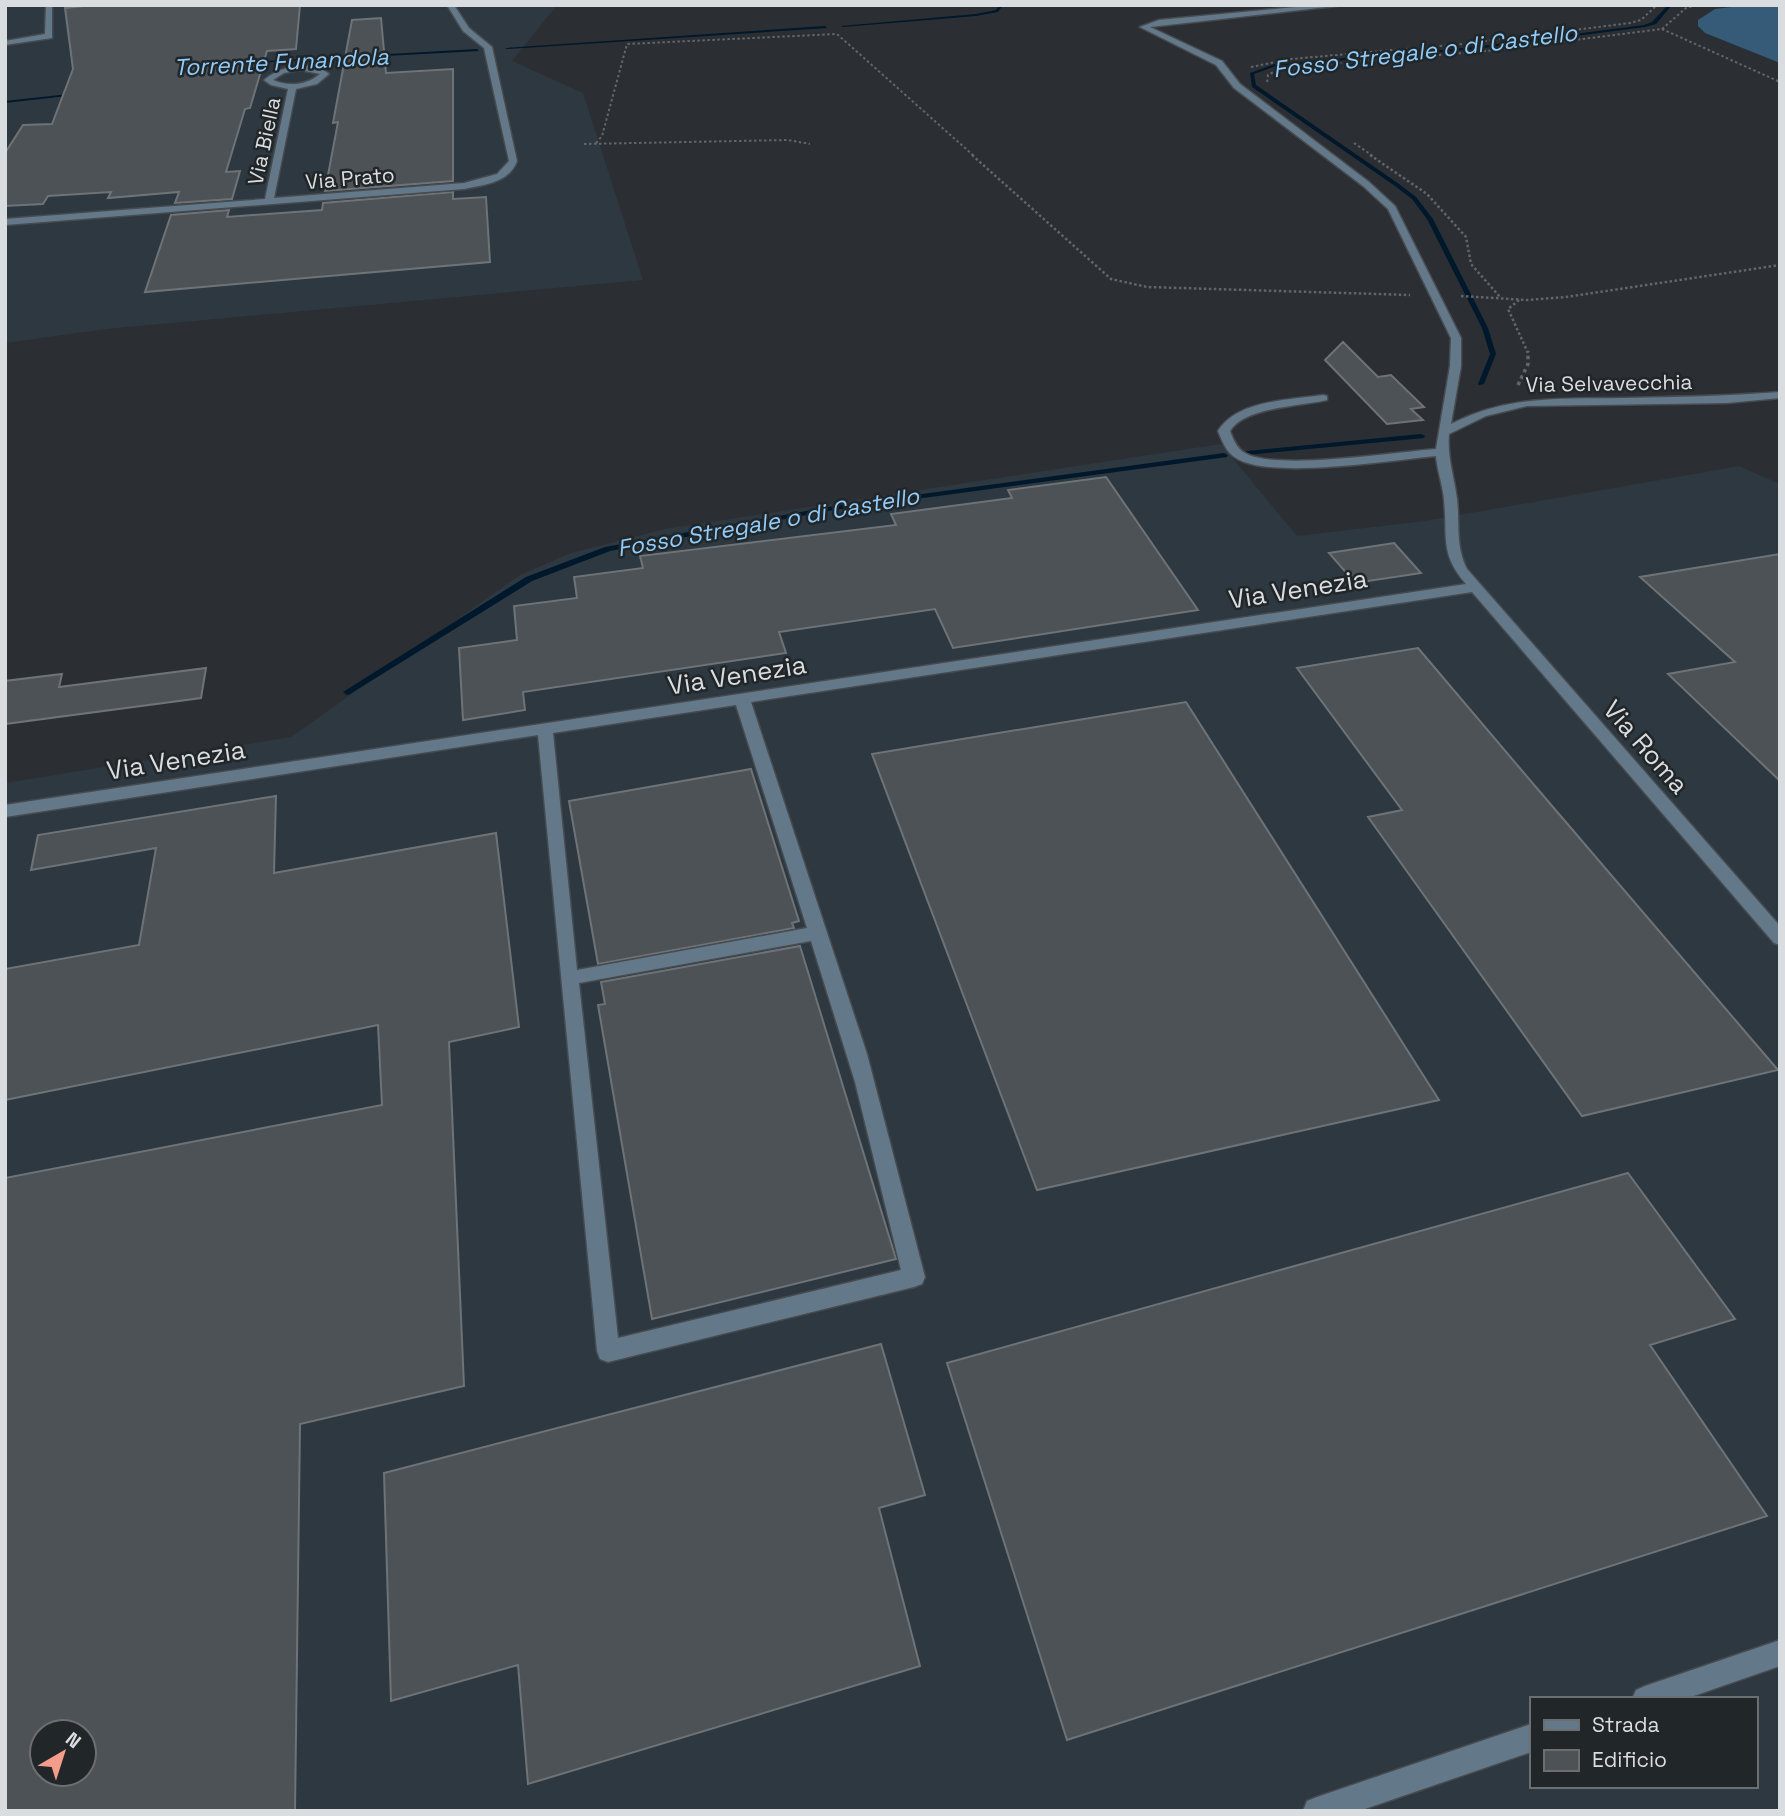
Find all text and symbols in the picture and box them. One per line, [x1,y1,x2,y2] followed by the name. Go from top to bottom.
[1271,17,1579,85] water label: Fosso Stregale o di Castello
[173,41,390,83] water label: Torrente Funandola
[241,94,287,188] street label: Via Biella
[304,161,396,195] street label: Via Prato
[1525,368,1693,398] street label: Via Selvavecchia
[615,481,922,563] water label: Fosso Stregale o di Castello
[1226,561,1370,617] street label: Via Venezia
[665,647,809,703] street label: Via Venezia
[1596,693,1696,801] street label: Via Roma
[104,732,248,788] street label: Via Venezia
[1530,1697,1757,1788] legend
[1592,1711,1659,1738] text: Strada
[28,1718,98,1788] north arrow
[61,1726,86,1754] text: N
[1592,1746,1667,1773] text: Edificio

